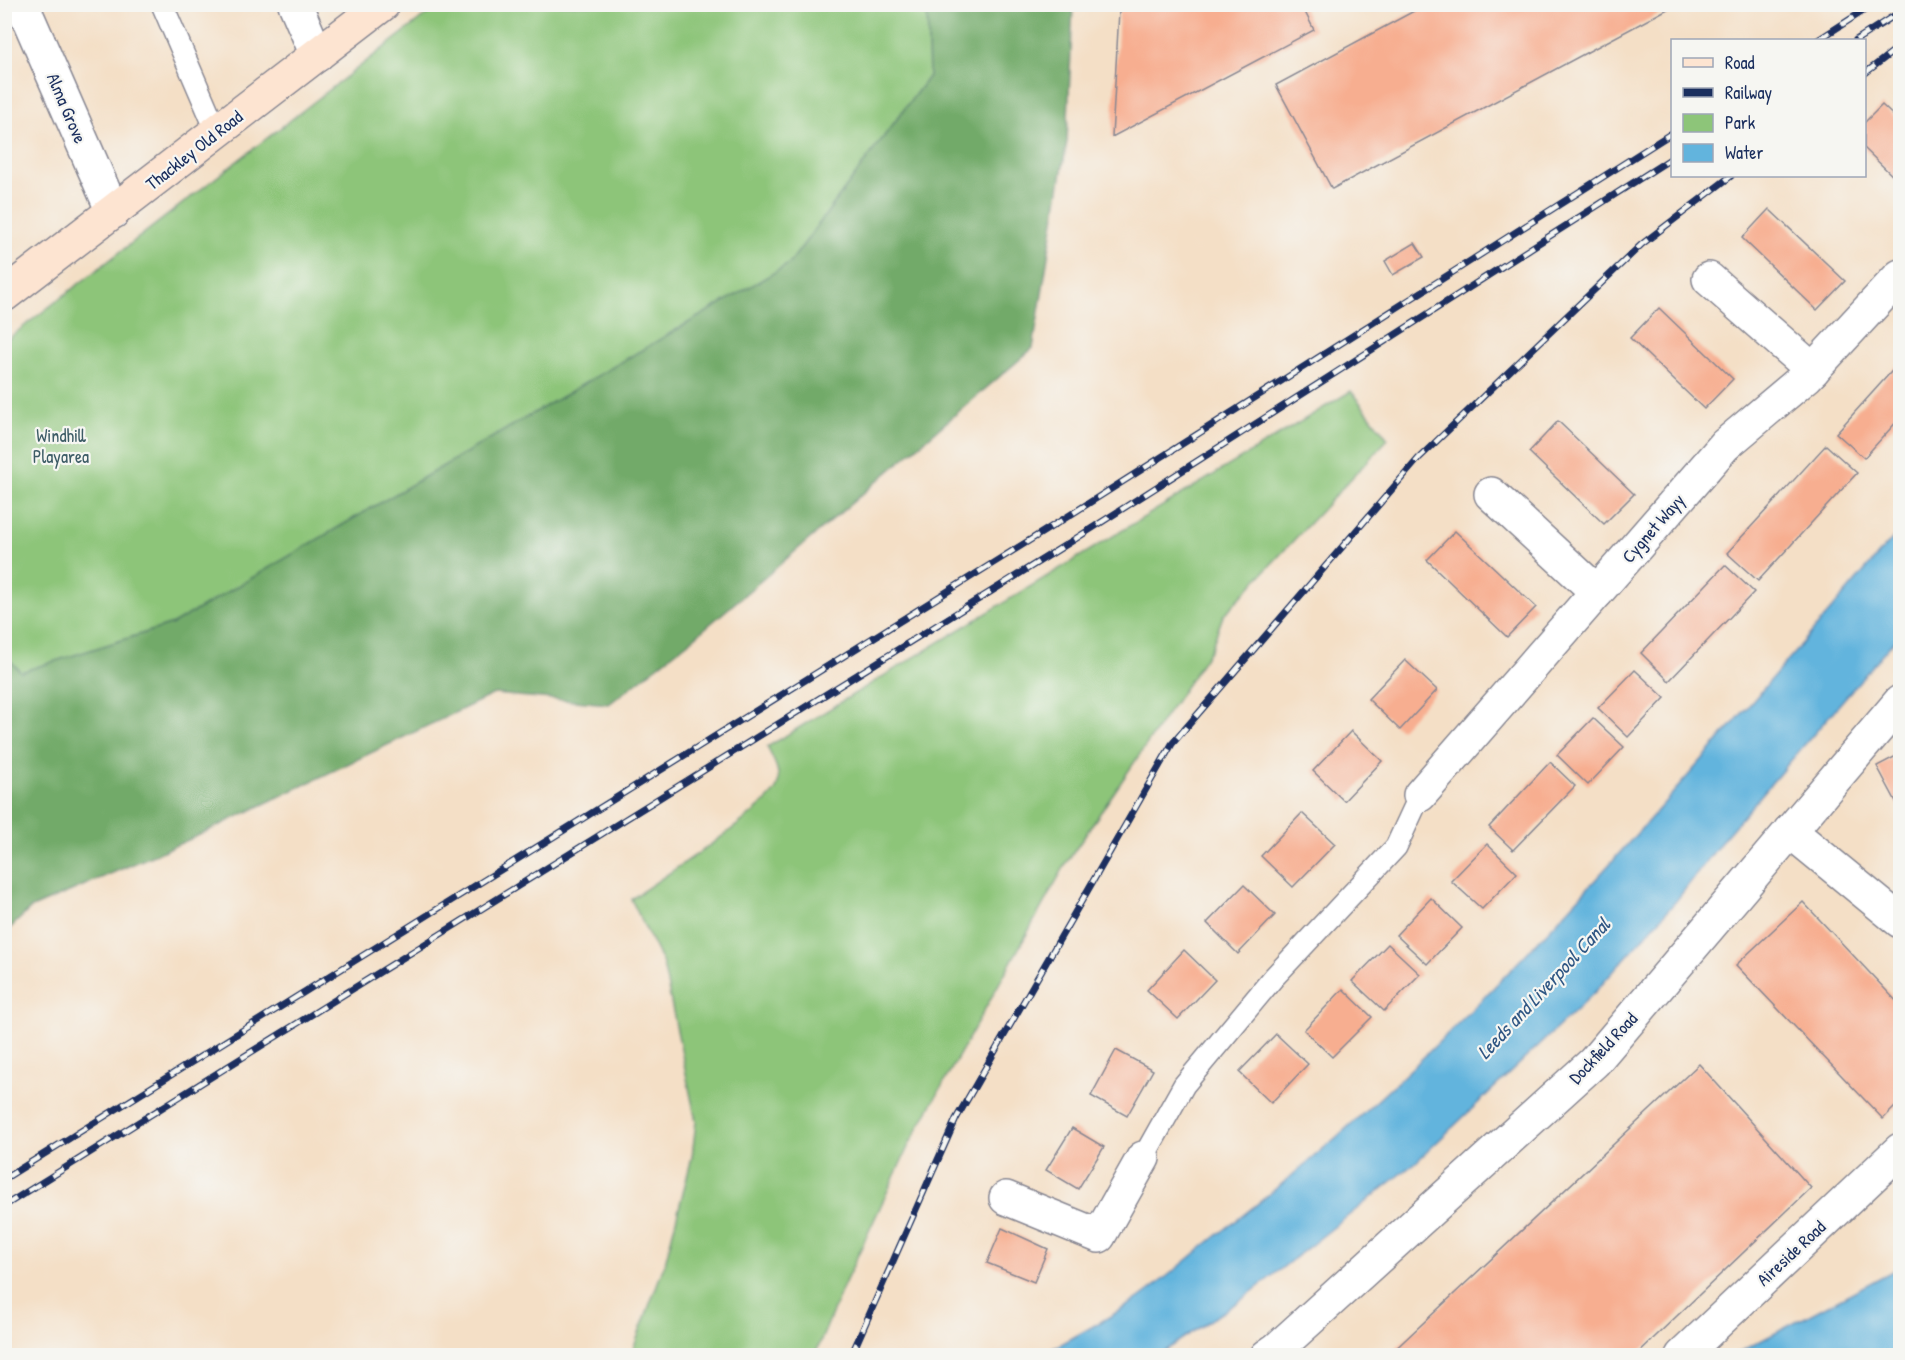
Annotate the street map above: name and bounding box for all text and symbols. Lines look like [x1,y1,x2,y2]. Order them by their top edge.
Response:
legend [1671,39,1866,177]
text: Road [1725,50,1755,75]
street label: Alma Grove [41,69,93,147]
text: Railway [1725,80,1772,105]
street label: Thackley Old Road [140,104,248,196]
text: Park [1725,110,1756,135]
text: Water [1725,140,1763,165]
park label: Windhill Playarea [33,423,89,469]
street label: Cygnet Wayy [1616,488,1690,568]
water label: Leeds and Liverpool Canal [1470,910,1617,1065]
street label: Dockfield Road [1563,1007,1643,1089]
street label: Aireside Road [1751,1215,1831,1291]

